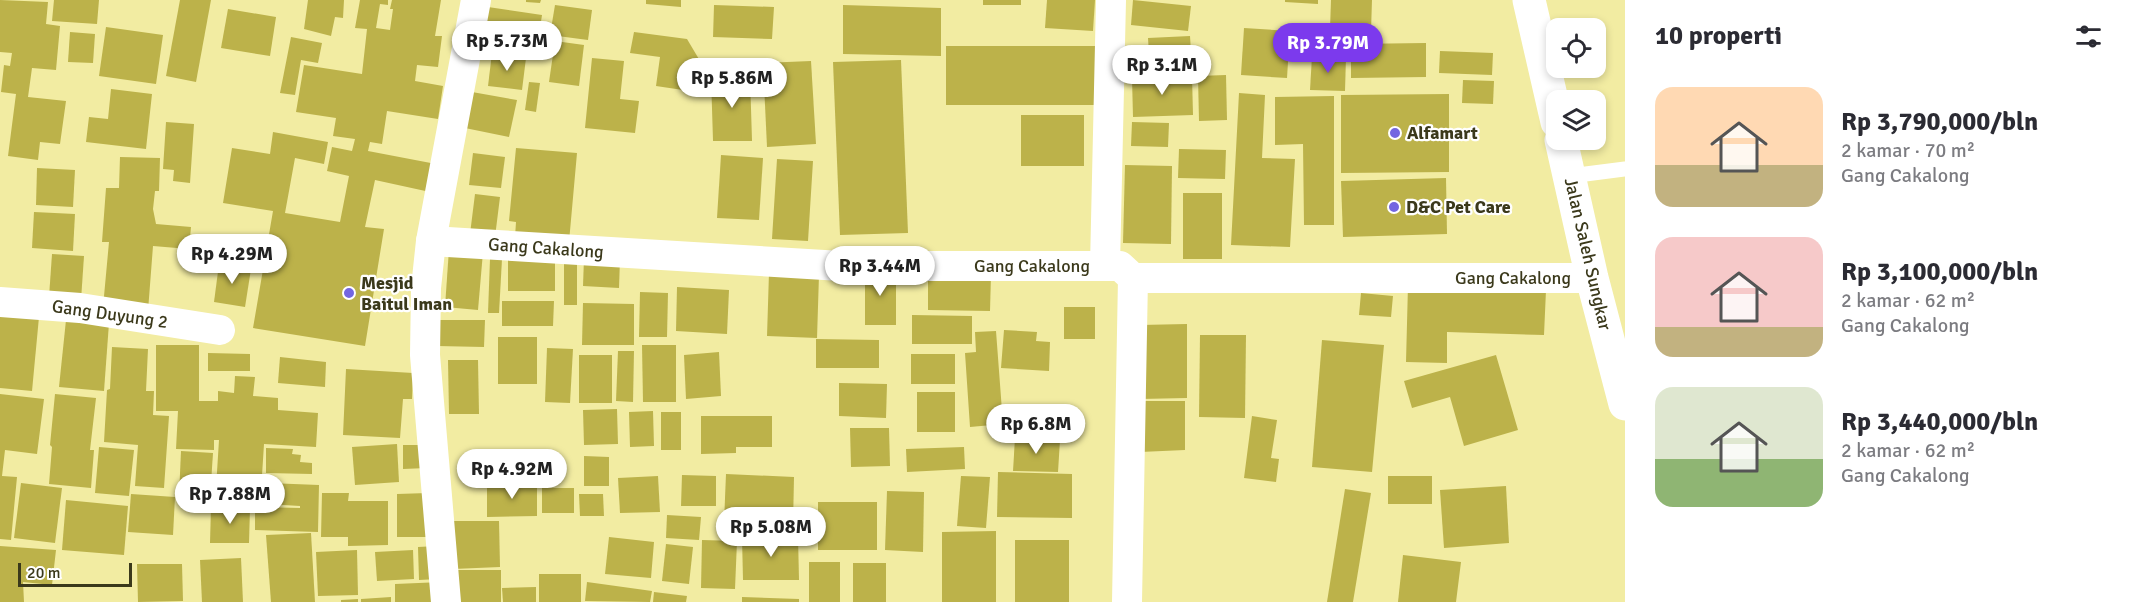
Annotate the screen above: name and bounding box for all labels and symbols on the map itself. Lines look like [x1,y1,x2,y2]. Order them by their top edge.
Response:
pin: Rp 5.73M [445,21,569,72]
pin: Rp 3.79M [1266,23,1390,74]
pin: Rp 3.1M [1107,45,1217,96]
pin: Rp 5.86M [670,58,794,109]
place label: Alfamart [1407,122,1478,144]
marker: Alfamart [1388,126,1402,140]
street label: Jalan Saleh Sungkar [1560,176,1616,333]
place label: D&C Pet Care [1406,196,1511,218]
marker: D&C Pet Care [1387,200,1401,214]
street label: Gang Cakalong [487,233,605,263]
pin: Rp 4.29M [170,234,294,285]
pin: Rp 3.44M [818,246,942,297]
street label: Gang Cakalong [974,255,1090,277]
street label: Gang Cakalong [1455,267,1571,289]
place label: Mesjid Baitul Iman [361,272,452,315]
marker: Mesjid Baitul Iman [342,286,356,300]
street label: Gang Duyung 2 [51,295,169,333]
pin: Rp 6.8M [981,404,1091,455]
pin: Rp 4.92M [450,449,574,500]
pin: Rp 7.88M [168,474,292,525]
pin: Rp 5.08M [709,507,833,558]
scale bar [18,560,132,588]

